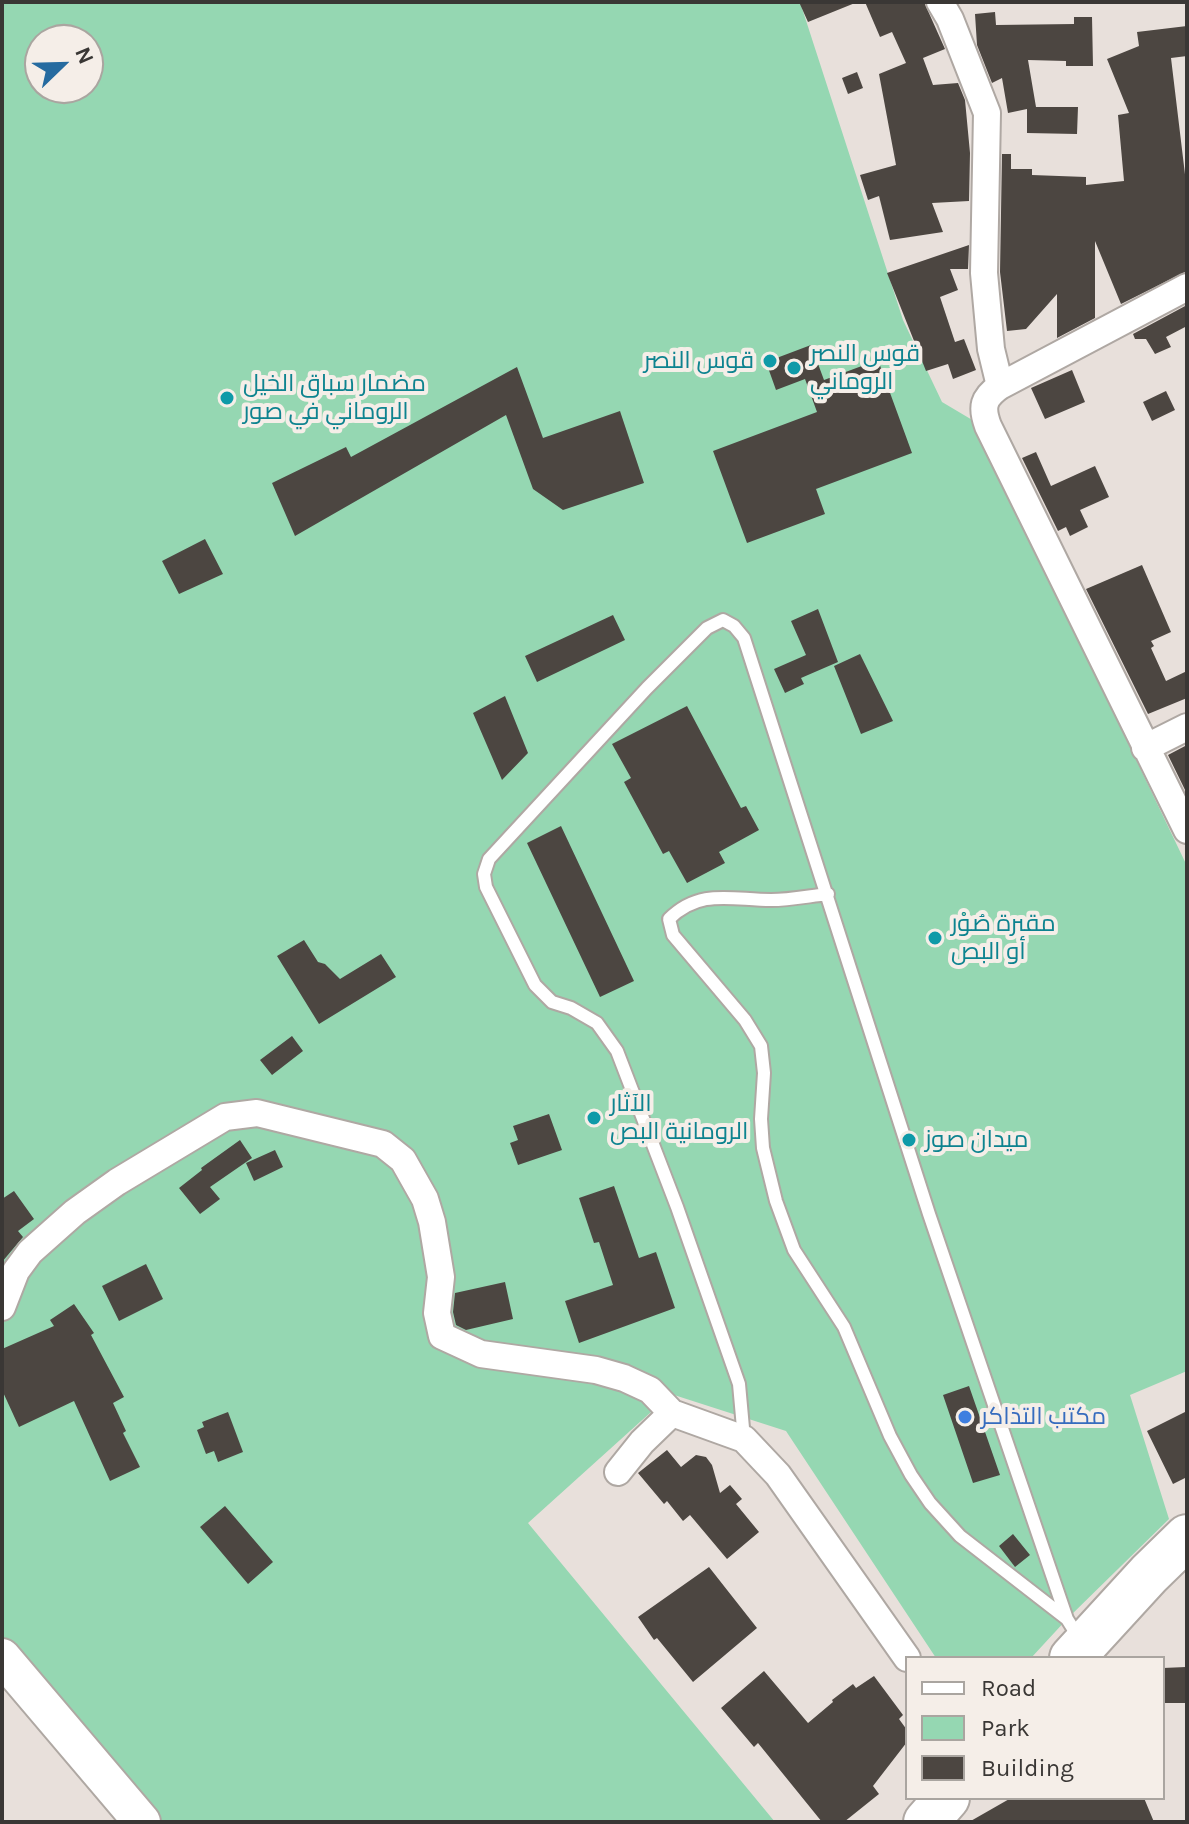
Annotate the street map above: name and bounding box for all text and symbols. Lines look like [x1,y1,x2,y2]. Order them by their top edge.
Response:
north arrow [24,24,104,104]
text: N [69,43,99,68]
place label: قوس النصر الروماني [810,340,920,396]
place label: قوس النصر [644,347,754,375]
marker: قوس النصر [761,352,779,370]
marker: قوس النصر الروماني [785,359,803,377]
place label: مضمار سباق الخيل الروماني في صور [243,370,426,426]
marker: مضمار سباق الخيل الروماني في صور [218,389,236,407]
place label: مقبرة صُوْر أو البص [951,910,1056,966]
marker: مقبرة صُوْر أو البص [926,929,944,947]
place label: الآثار الرومانية البص [610,1090,748,1146]
marker: الآثار الرومانية البص [585,1109,603,1127]
place label: ميدان صوز [925,1126,1028,1154]
marker: ميدان صوز [900,1131,918,1149]
place label: مكتب التذاكر [981,1403,1106,1431]
marker: مكتب التذاكر [956,1408,974,1426]
legend [905,1656,1165,1800]
text: Road [981,1674,1036,1702]
text: Park [981,1714,1030,1742]
text: Building [981,1754,1074,1782]

